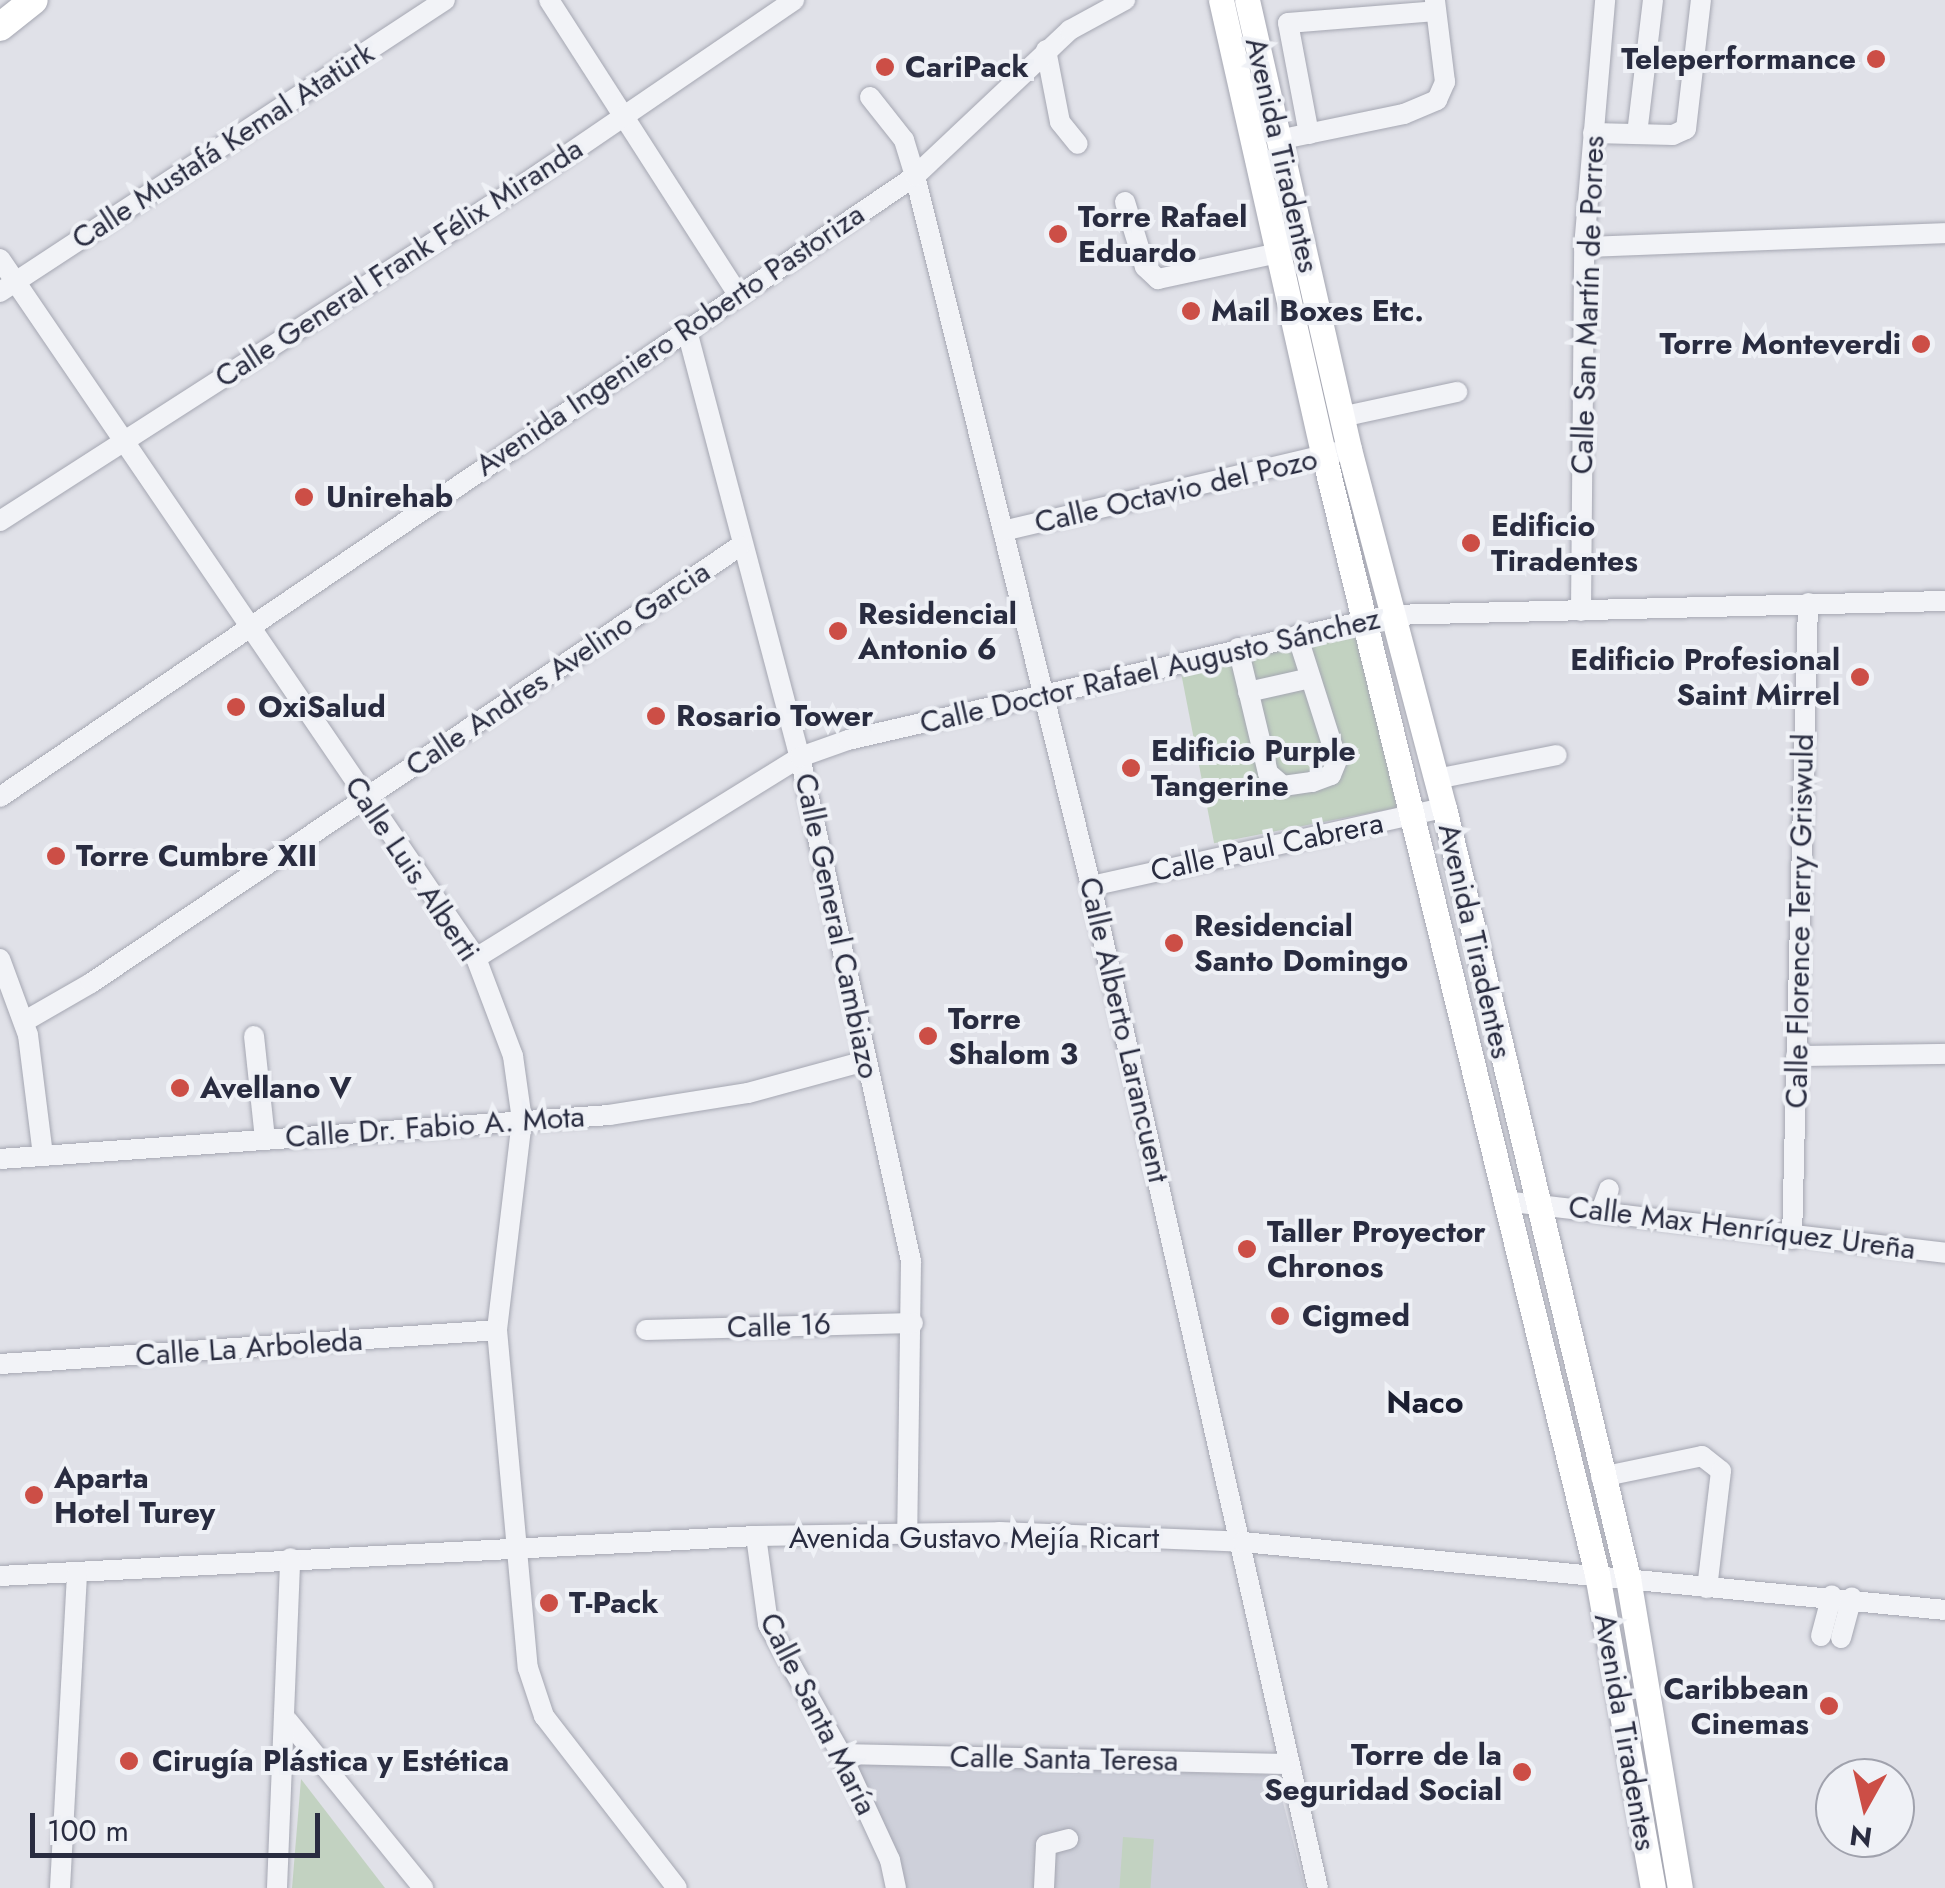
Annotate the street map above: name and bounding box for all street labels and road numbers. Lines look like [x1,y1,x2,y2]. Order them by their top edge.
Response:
street label: Avenida Tiradentes [1237,34,1327,276]
street label: Calle Mustafá Kemal Atatürk [65,35,381,257]
street label: Calle General Frank Félix Miranda [209,131,589,395]
street label: Calle San Martín de Porres [1564,135,1612,475]
street label: Avenida Ingeniero Roberto Pastoriza [469,196,871,484]
street label: Calle Octavio del Pozo [1031,441,1321,541]
street label: Calle Andres Avelino Garcia [399,554,717,784]
street label: Calle Doctor Rafael Augusto Sánchez [917,600,1383,742]
street label: Calle Florence Terry Griswuld [1779,733,1821,1109]
street label: Calle Luis Alberti [337,770,487,968]
street label: Calle General Cambiazo [787,770,887,1082]
street label: Calle Paul Cabrera [1147,805,1387,889]
street label: Avenida Tiradentes [1430,820,1520,1062]
street label: Calle Alberto Larancuent [1071,874,1177,1186]
street label: Calle Dr. Fabio A. Mota [284,1099,586,1155]
street label: Calle Max Henríquez Ureña [1567,1189,1917,1267]
street label: Calle 16 [726,1306,832,1346]
street label: Calle La Arboleda [134,1322,364,1374]
street label: Avenida Gustavo Mejía Ricart [789,1520,1159,1556]
street label: Calle Santa María [752,1607,884,1821]
street label: Avenida Tiradentes [1586,1611,1664,1853]
street label: Calle Santa Teresa [949,1739,1179,1779]

